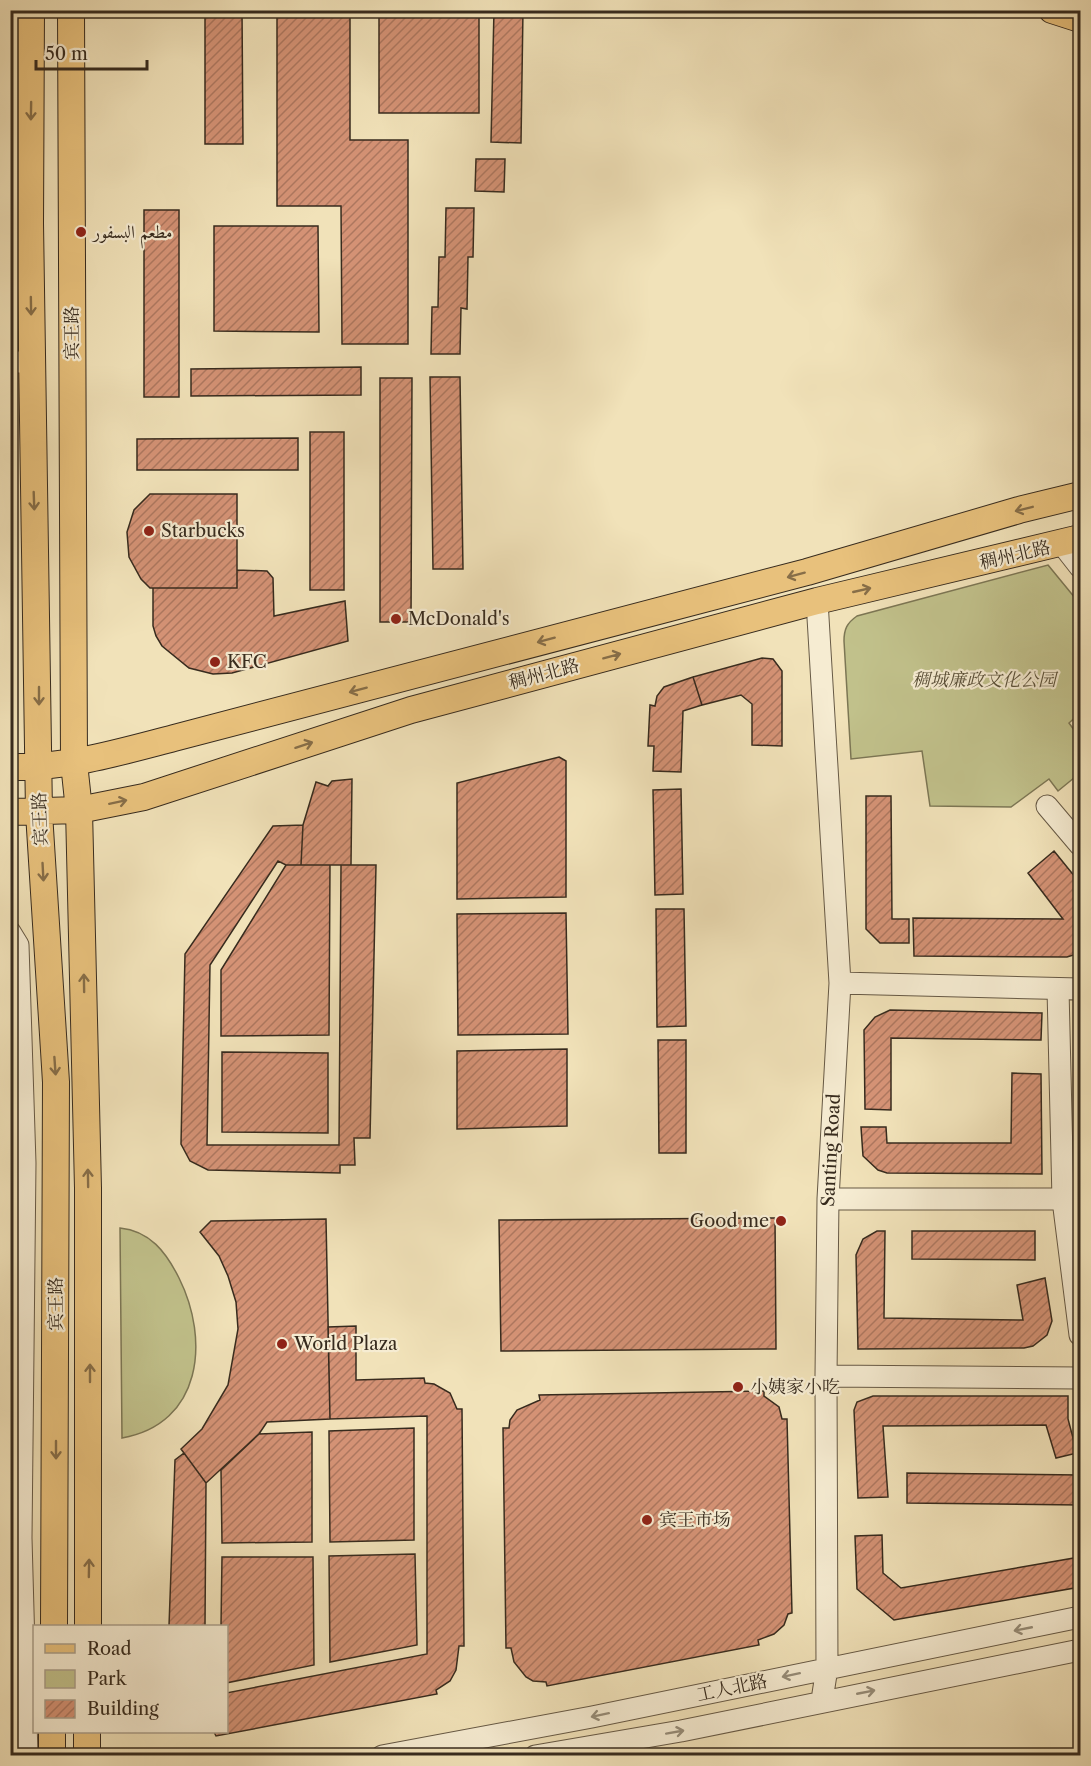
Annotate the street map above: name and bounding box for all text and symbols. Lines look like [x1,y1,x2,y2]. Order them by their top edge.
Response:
scale bar [36,33,147,71]
text: 50 m [45,43,88,65]
one-way arrow [25,100,37,120]
place label: مطعم البسفور [91,221,173,249]
marker: مطعم البسفور [74,225,88,239]
one-way arrow [25,295,37,315]
street label: 宾王路 [61,306,83,360]
one-way arrow [28,490,40,510]
one-way arrow [1014,503,1033,515]
place label: Starbucks [161,520,245,542]
marker: Starbucks [142,524,156,538]
street label: 稠州北路 [977,536,1053,574]
one-way arrow [787,569,806,581]
one-way arrow [852,584,871,596]
place label: McDonald's [408,608,510,630]
marker: McDonald's [389,612,403,626]
one-way arrow [537,635,556,646]
one-way arrow [602,650,621,661]
place label: KFC [227,651,267,673]
street label: 稠州北路 [506,654,582,694]
marker: KFC [208,655,222,669]
park label: 稠城廉政文化公园 [912,669,1059,691]
one-way arrow [349,684,368,696]
one-way arrow [33,685,45,705]
one-way arrow [294,738,313,749]
street label: 宾王路 [28,792,52,846]
one-way arrow [108,796,127,807]
one-way arrow [37,861,48,881]
one-way arrow [78,974,90,994]
one-way arrow [50,1056,61,1076]
street label: Santing Road [817,1093,845,1207]
one-way arrow [82,1169,94,1189]
place label: Good me [690,1210,769,1232]
marker: Good me [774,1214,788,1228]
street label: 宾王路 [45,1277,67,1331]
place label: World Plaza [293,1333,398,1355]
marker: World Plaza [275,1337,289,1351]
one-way arrow [84,1364,96,1384]
place label: 小姨家小吃 [750,1376,840,1398]
marker: 小姨家小吃 [731,1380,745,1394]
one-way arrow [50,1440,62,1460]
place label: 宾王市场 [659,1509,731,1531]
marker: 宾王市场 [640,1513,654,1527]
one-way arrow [83,1559,95,1579]
one-way arrow [1014,1624,1033,1635]
legend [33,1625,228,1733]
text: Road [87,1638,132,1660]
text: Park [87,1668,128,1690]
street label: 工人北路 [694,1670,770,1706]
one-way arrow [782,1670,801,1682]
one-way arrow [856,1686,875,1697]
text: Building [87,1698,159,1720]
one-way arrow [591,1710,610,1721]
one-way arrow [665,1726,685,1737]

